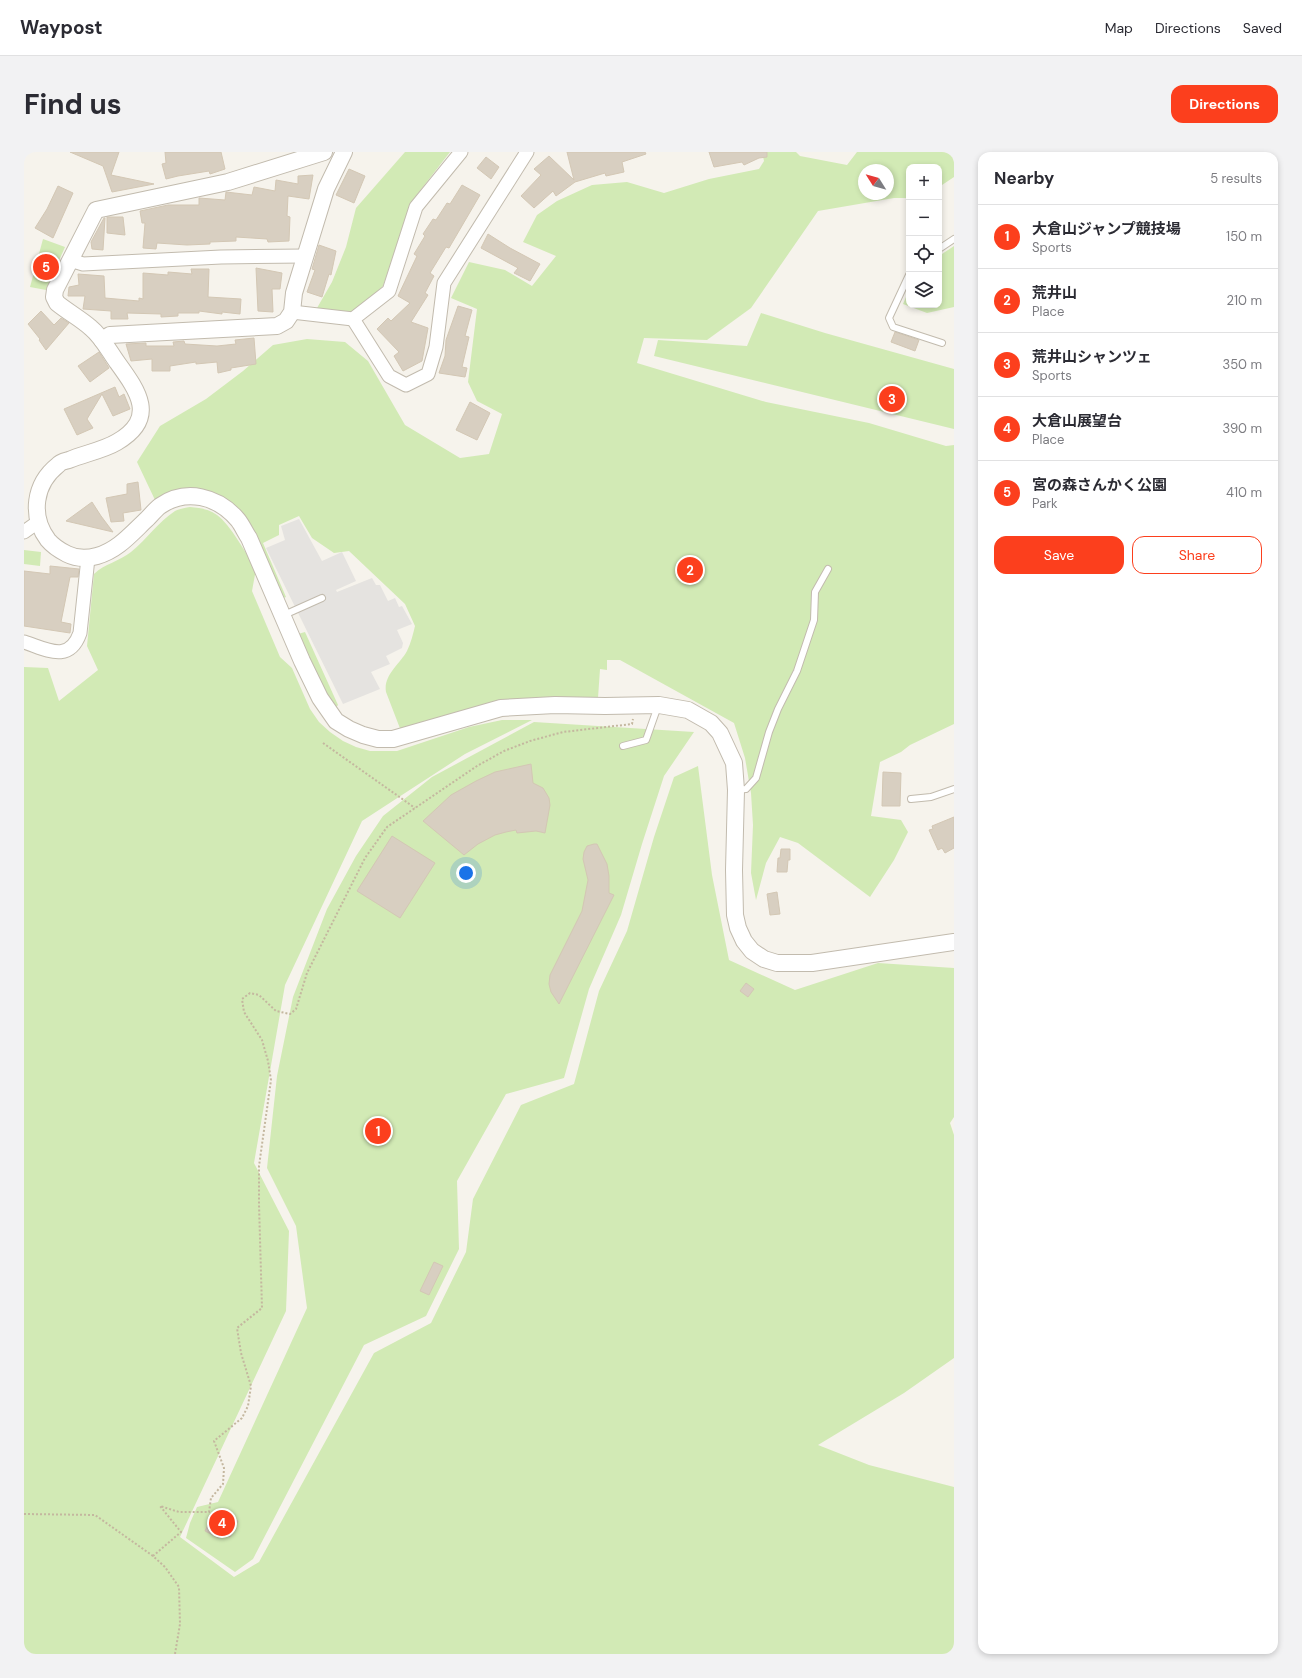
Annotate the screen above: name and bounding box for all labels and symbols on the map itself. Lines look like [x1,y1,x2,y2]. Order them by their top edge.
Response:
north arrow [858,164,894,200]
pin: 5 [33,252,59,282]
pin: 3 [879,384,905,414]
pin: 2 [677,555,703,585]
your location [456,863,476,883]
pin: 1 [365,1116,391,1146]
pin: 4 [209,1508,235,1538]

